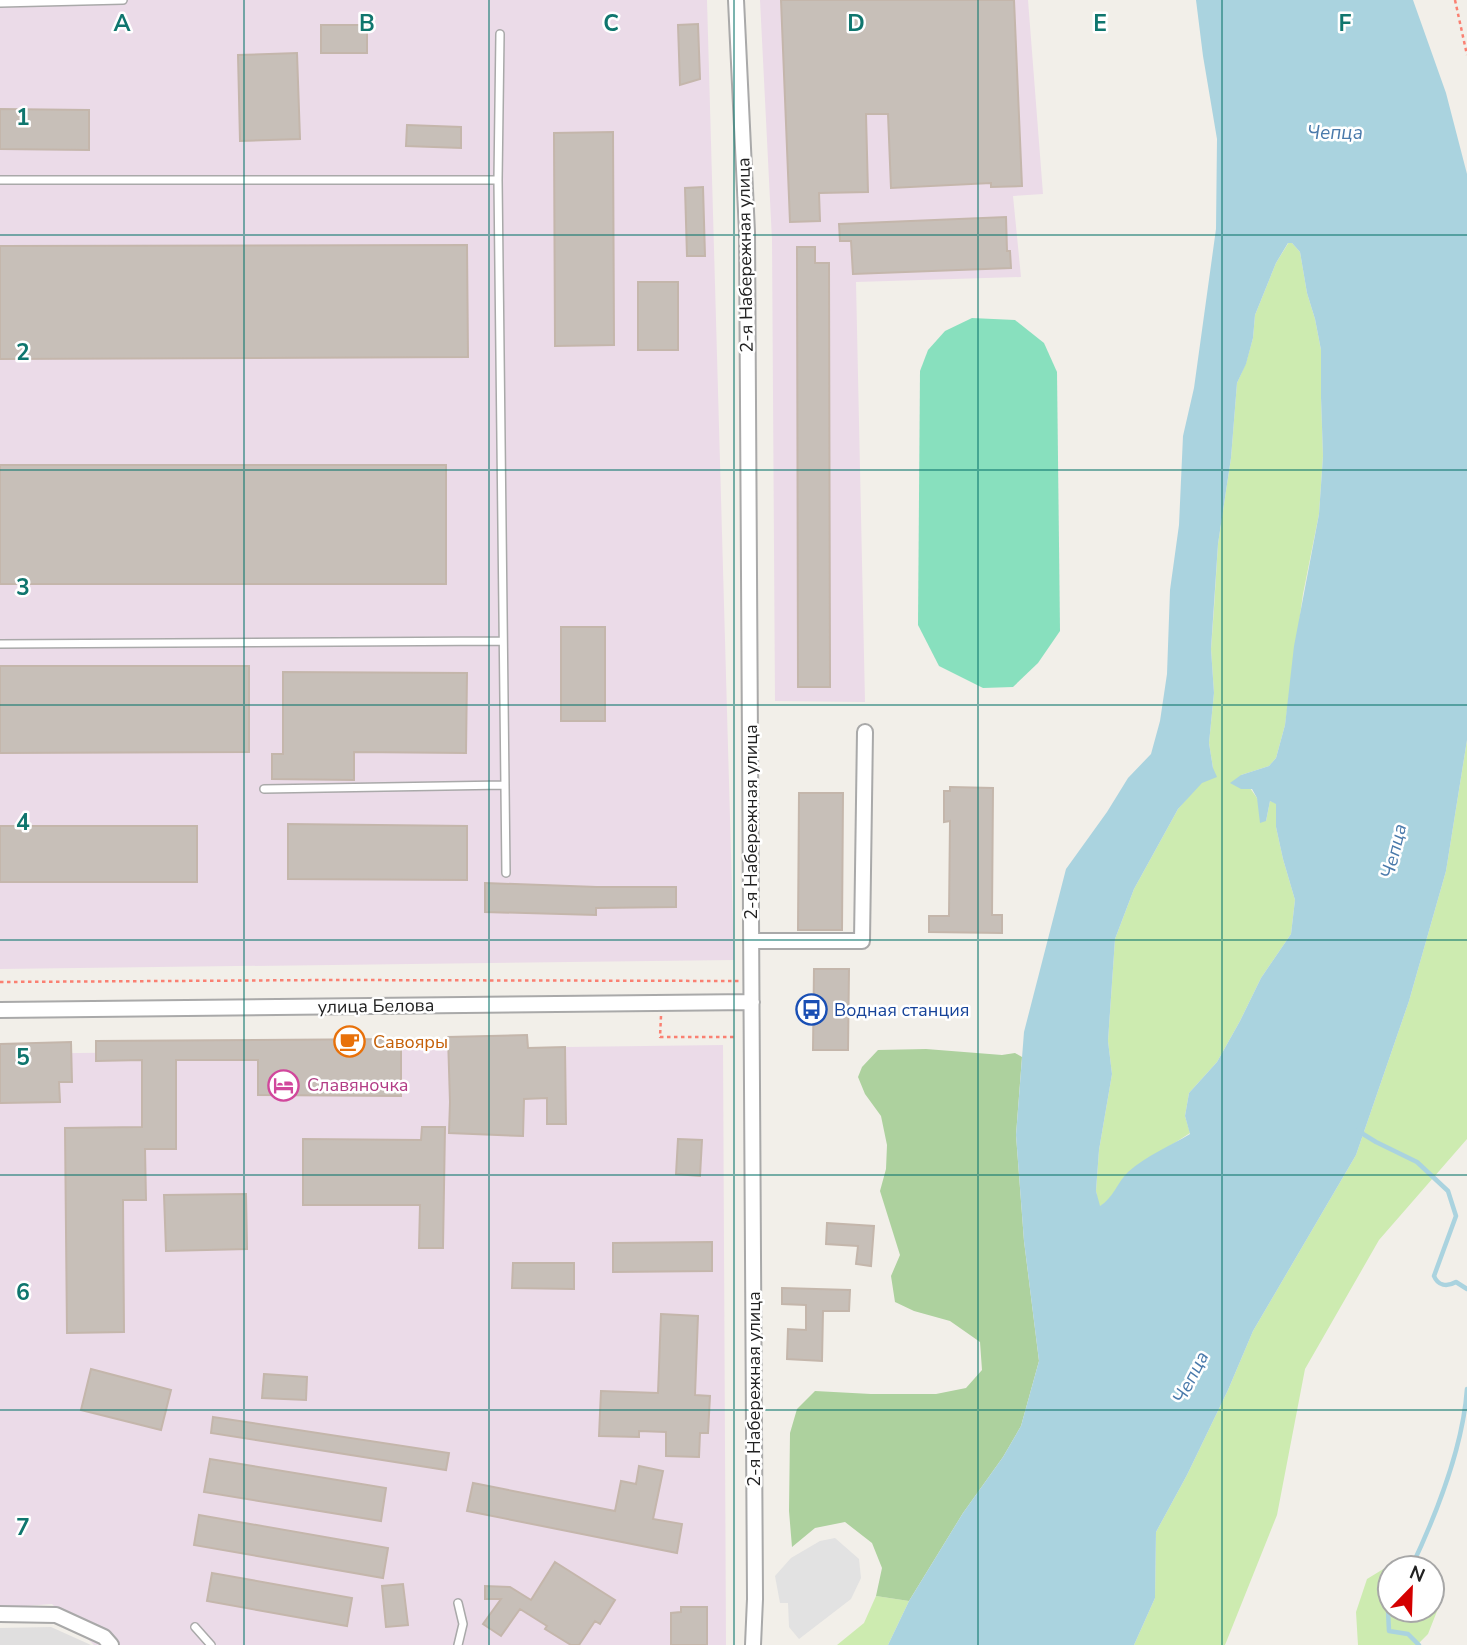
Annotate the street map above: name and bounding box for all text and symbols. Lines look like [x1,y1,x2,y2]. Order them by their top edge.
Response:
text: A [113,8,131,39]
text: B [359,8,375,39]
text: C [603,8,619,39]
text: D [847,8,865,39]
text: E [1093,8,1107,39]
text: F [1339,8,1352,39]
text: 1 [16,102,30,133]
water label: Чепца [1307,120,1363,146]
street label: 2-я Набережная улица [731,157,759,353]
text: 2 [16,337,30,368]
text: 3 [16,572,30,603]
street label: 2-я Набережная улица [739,724,763,920]
text: 4 [16,807,30,838]
water label: Чепца [1375,821,1413,881]
street label: улица Белова [318,993,434,1019]
bus stop icon: Водная станция [794,993,828,1027]
place label: Водная станция [834,998,969,1022]
cafe icon: Савояры [333,1025,367,1059]
place label: Савояры [373,1030,448,1054]
text: 5 [16,1042,30,1073]
hotel icon: Славяночка [267,1068,301,1102]
place label: Славяночка [307,1073,409,1097]
text: 6 [16,1277,30,1308]
street label: 2-я Набережная улица [742,1291,766,1487]
water label: Чепца [1167,1347,1215,1408]
text: 7 [16,1512,30,1543]
north arrow [1376,1554,1446,1624]
text: N [1406,1560,1429,1589]

